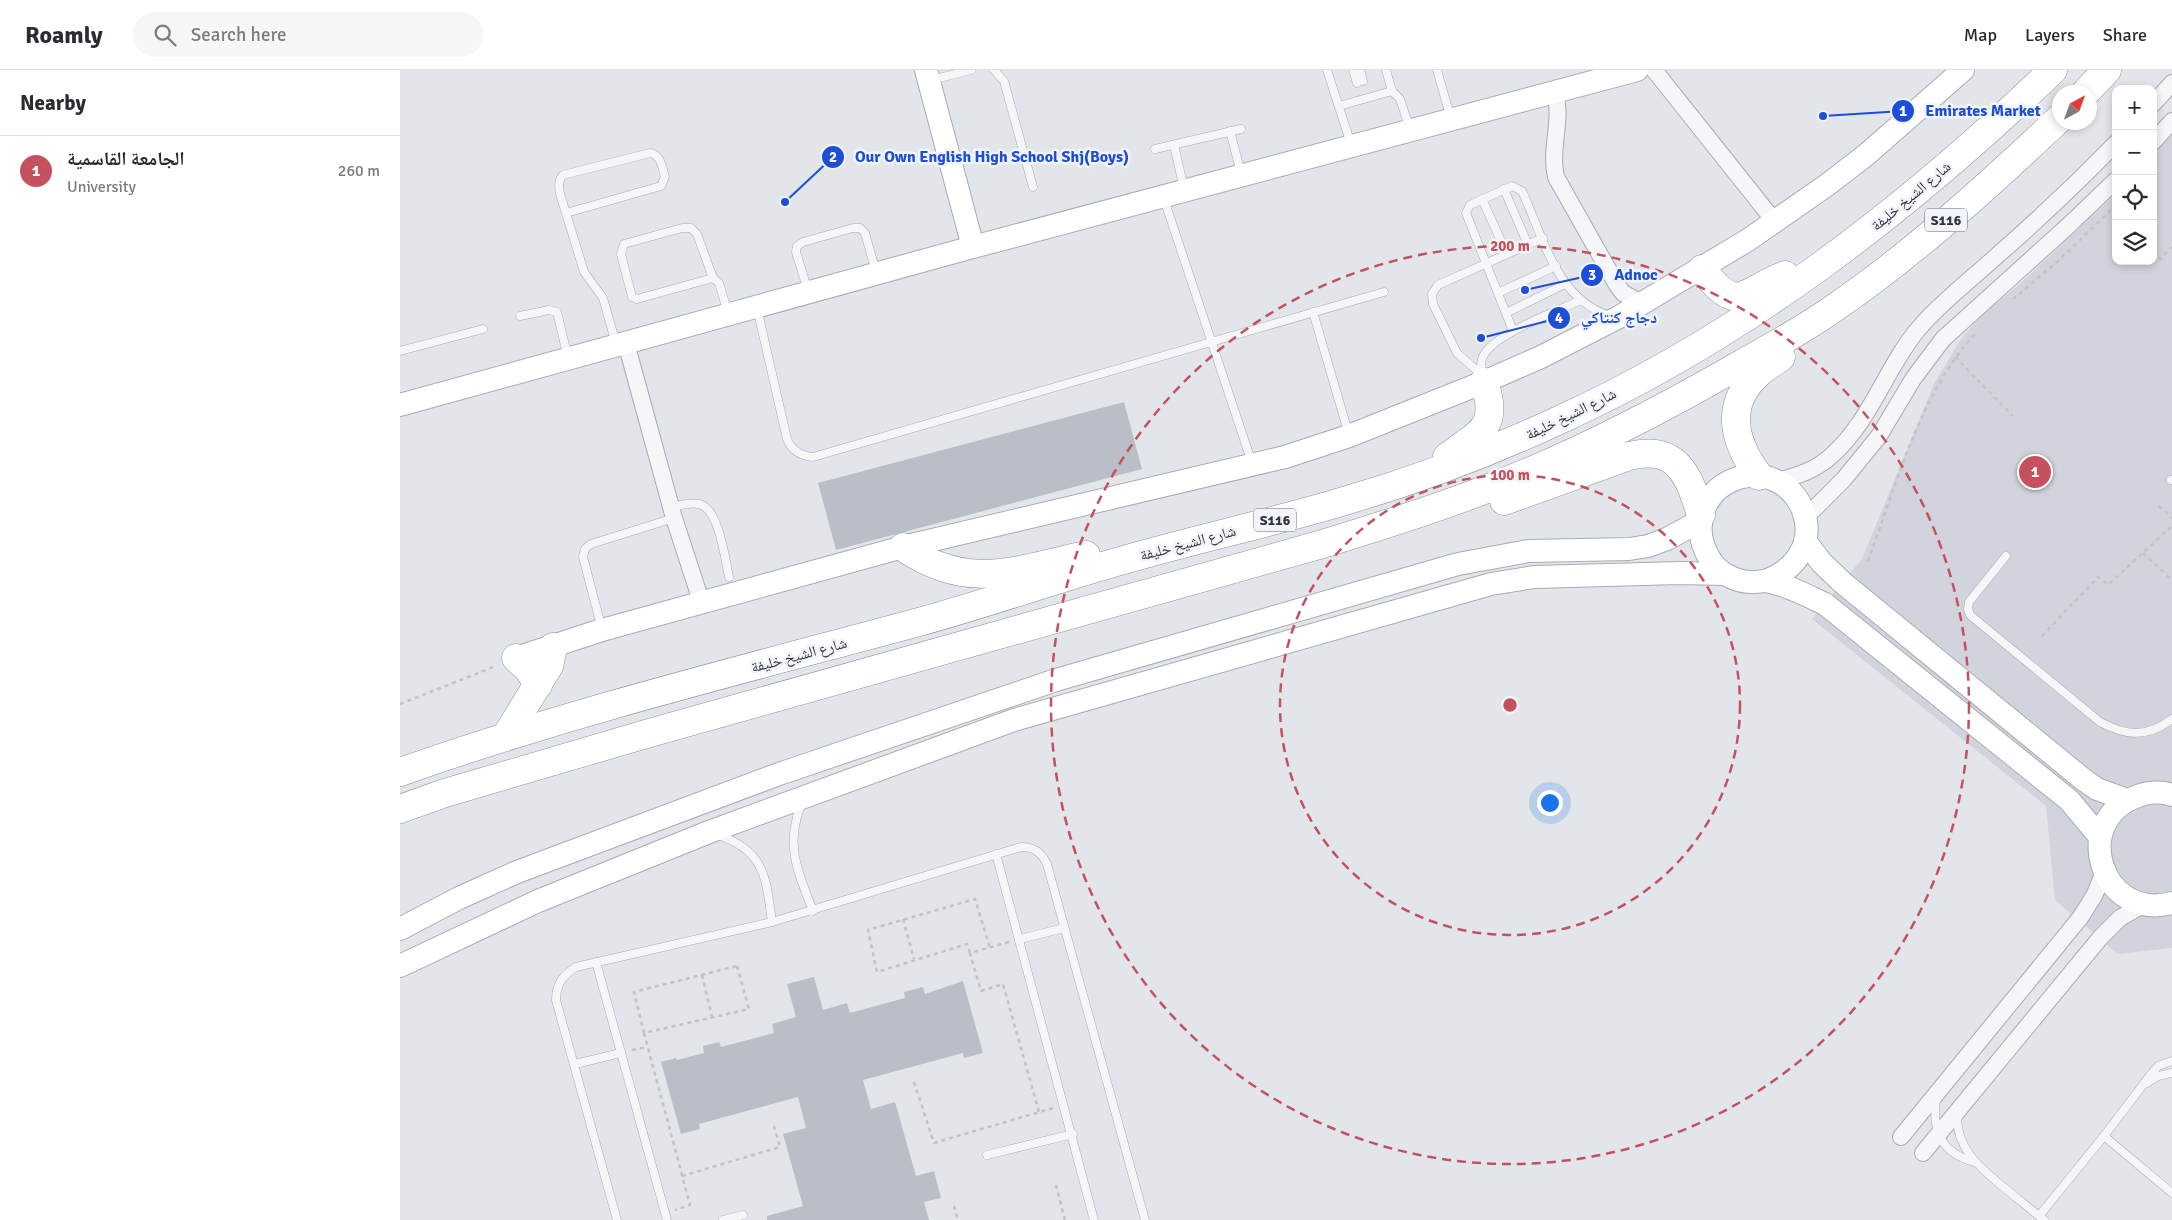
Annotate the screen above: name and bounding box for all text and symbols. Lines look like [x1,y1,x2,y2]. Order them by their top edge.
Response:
search box [133,12,483,57]
text: Roamly [25,20,103,50]
icon: search [151,21,179,49]
text: Search here [191,23,287,47]
text: Map [1964,24,1997,46]
text: Layers [2025,24,2075,46]
text: Share [2103,24,2147,46]
north arrow [2052,85,2097,130]
map controls [2112,85,2157,265]
button: + [2112,85,2157,130]
text: Nearby [20,90,86,116]
callout: Emirates Market [1890,95,2051,126]
text: Emirates Market [1925,101,2041,121]
text: 1 [1899,102,1907,120]
button: − [2112,130,2157,175]
callout: Our Own English High School Shj(Boys) [820,141,1139,172]
text: الجامعة القاسمية [67,147,185,171]
text: Our Own English High School Shj(Boys) [855,147,1129,167]
text: 2 [829,148,837,166]
street label: شارع الشيخ خليفة [1868,157,1955,235]
text: 1 [32,161,40,181]
text: 260 m [338,161,380,181]
button: locate [2112,175,2157,220]
text: University [67,177,136,197]
road number: S116 [1925,208,1967,232]
button: layers [2112,220,2157,265]
text: 200 m [1490,237,1530,255]
callout: Adnoc [1579,259,1668,290]
text: Adnoc [1614,265,1658,285]
text: 3 [1588,266,1596,284]
callout: دجاج كنتاكي [1546,302,1668,333]
text: دجاج كنتاكي [1581,308,1657,330]
text: 4 [1555,309,1563,327]
street label: شارع الشيخ خليفة [1523,384,1620,445]
pin: 1 [2019,453,2051,491]
text: 100 m [1490,466,1530,484]
road number: S116 [1254,508,1296,532]
street label: شارع الشيخ خليفة [1138,522,1238,565]
street label: شارع الشيخ خليفة [749,634,849,677]
centre of rings [1501,696,1519,714]
your location [1537,790,1563,816]

